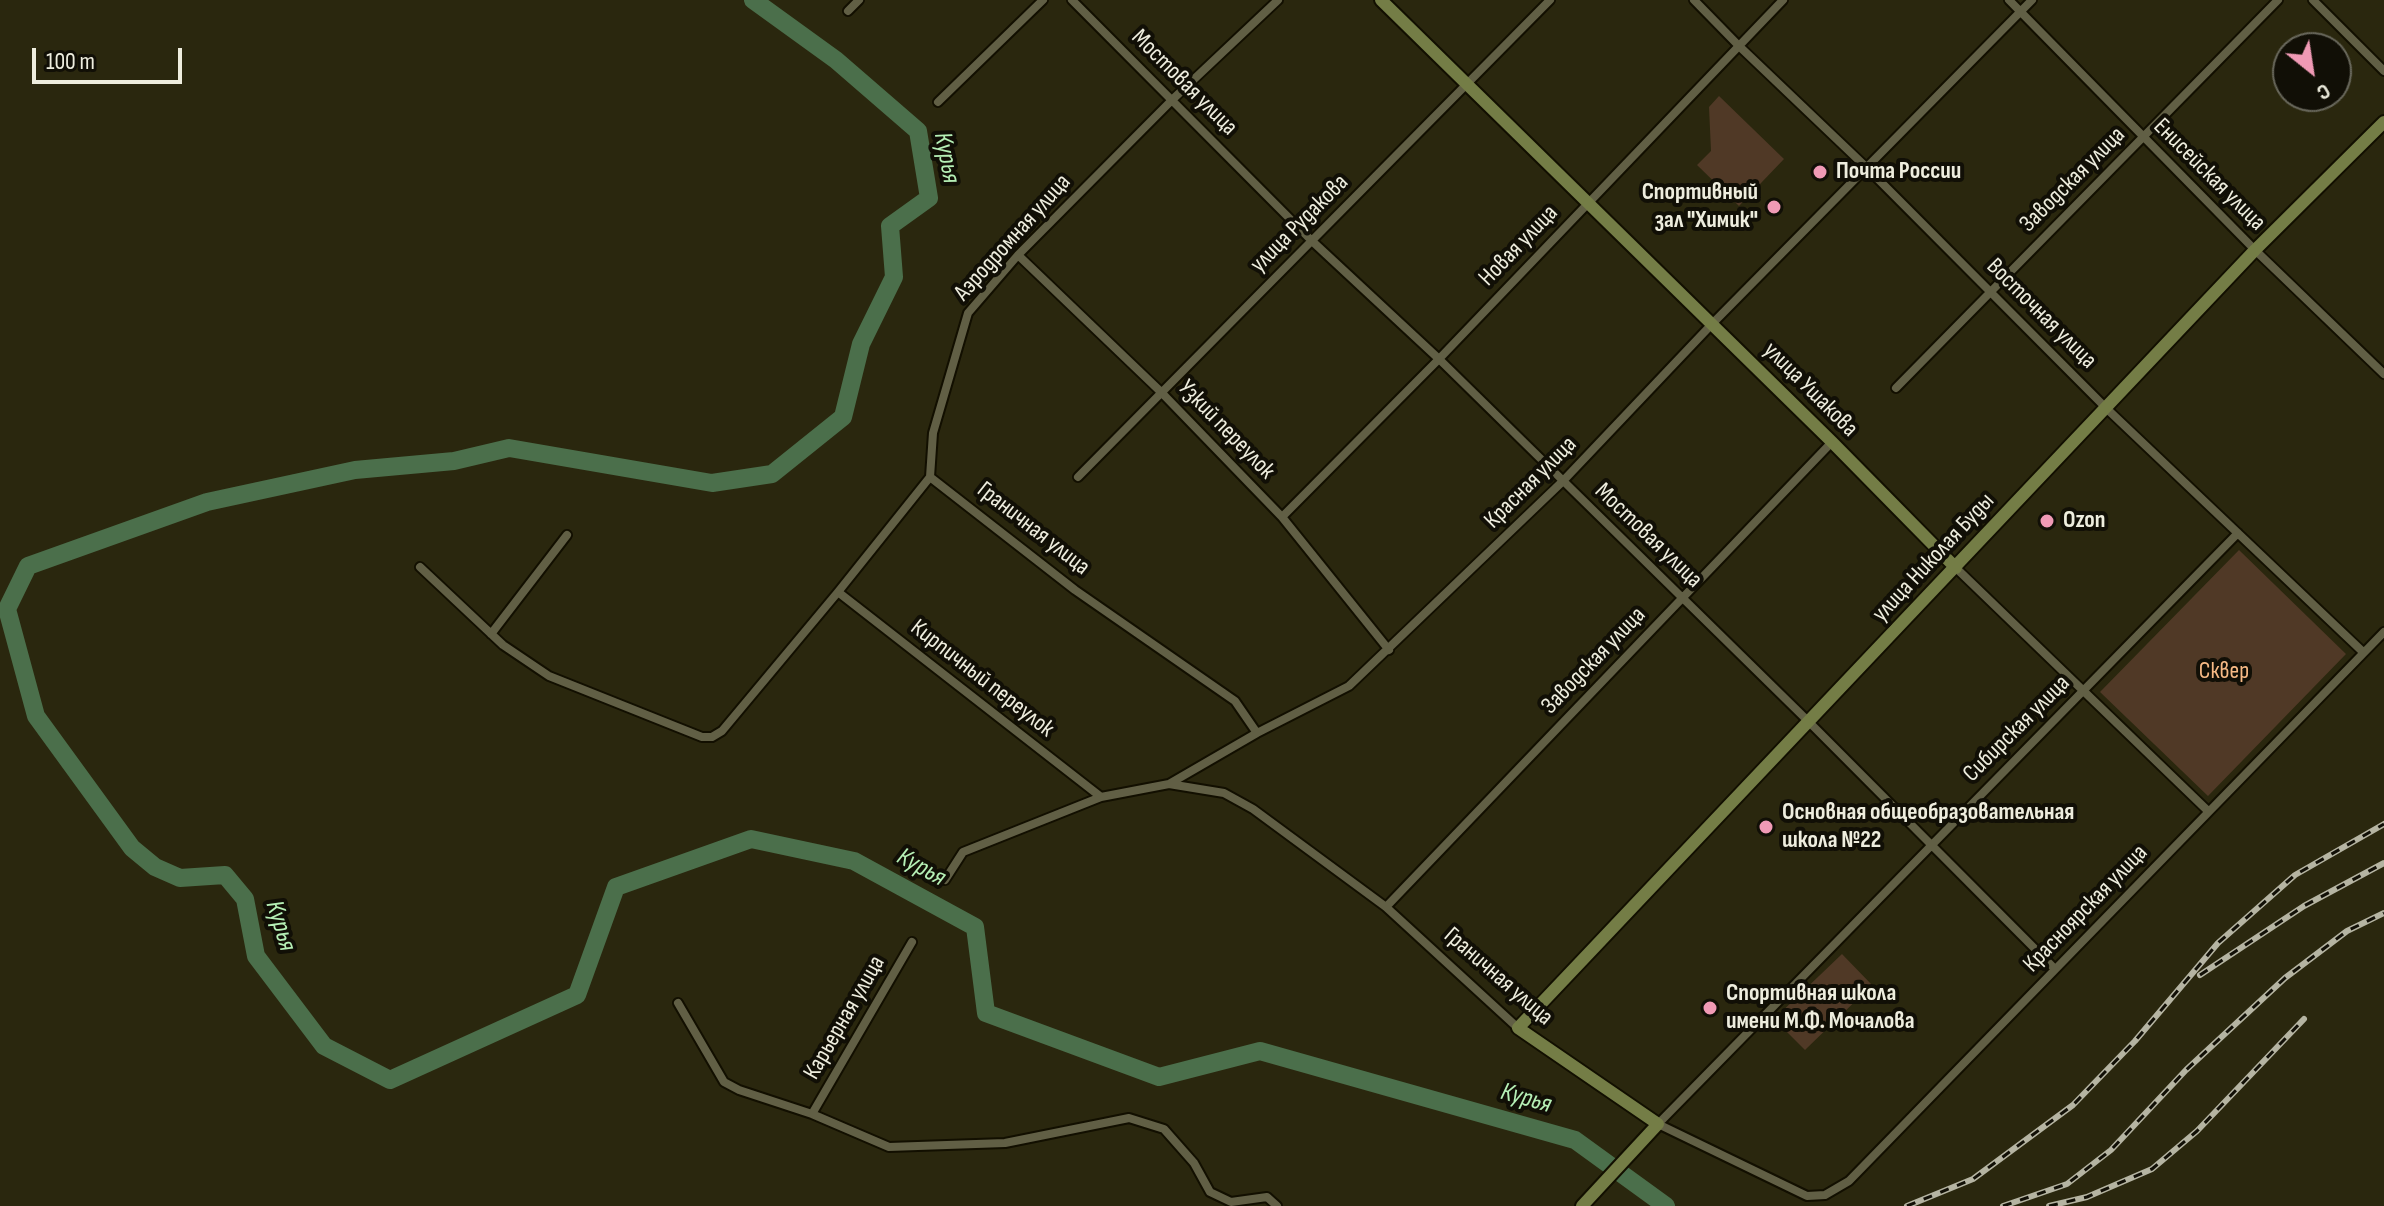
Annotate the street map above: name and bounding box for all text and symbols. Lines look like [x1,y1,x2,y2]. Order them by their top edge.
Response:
street label: Мостовая улица [1125,24,1243,142]
scale bar [36,32,186,82]
north arrow [2272,32,2352,112]
text: 100 m [46,47,95,76]
text: С [2312,77,2335,106]
street label: Енисейская улица [2147,113,2271,237]
street label: Заводская улица [2014,121,2132,239]
water label: Курья [926,130,966,186]
place label: Почта России [1836,158,1961,186]
marker: Почта России [1811,163,1829,181]
street label: Аэродромная улица [949,169,1077,307]
street label: улица Рудакова [1245,169,1355,279]
place label: Спортивный зал "Химик" [1642,179,1758,235]
marker: Спортивный зал "Химик" [1765,198,1783,216]
street label: Новая улица [1473,200,1565,292]
street label: Восточная улица [1980,253,2102,375]
street label: улица Ушакова [1757,337,1863,443]
street label: Узкий переулок [1171,374,1281,486]
street label: Красная улица [1479,431,1583,535]
street label: Граничная улица [971,476,1095,582]
street label: Мостовая улица [1588,478,1708,594]
street label: улица Николая Буды [1867,488,2001,628]
place label: Ozon [2063,507,2105,535]
marker: Ozon [2038,512,2056,530]
street label: Заводская улица [1536,602,1652,720]
street label: Кирпичный переулок [904,614,1060,744]
park label: Сквер [2199,658,2249,686]
street label: Сибирская улица [1958,670,2076,788]
place label: Основная общеобразовательная школа №22 [1782,799,2074,855]
marker: Основная общеобразовательная школа №22 [1757,818,1775,836]
street label: Красноярская улица [2018,839,2154,979]
water label: Курья [891,842,951,894]
water label: Курья [258,897,302,955]
street label: Граничная улица [1438,922,1558,1032]
street label: Карьерная улица [798,951,892,1085]
place label: Спортивная школа имени М.Ф. Мочалова [1726,980,1915,1036]
marker: Спортивная школа имени М.Ф. Мочалова [1701,999,1719,1017]
water label: Курья [1497,1077,1555,1121]

